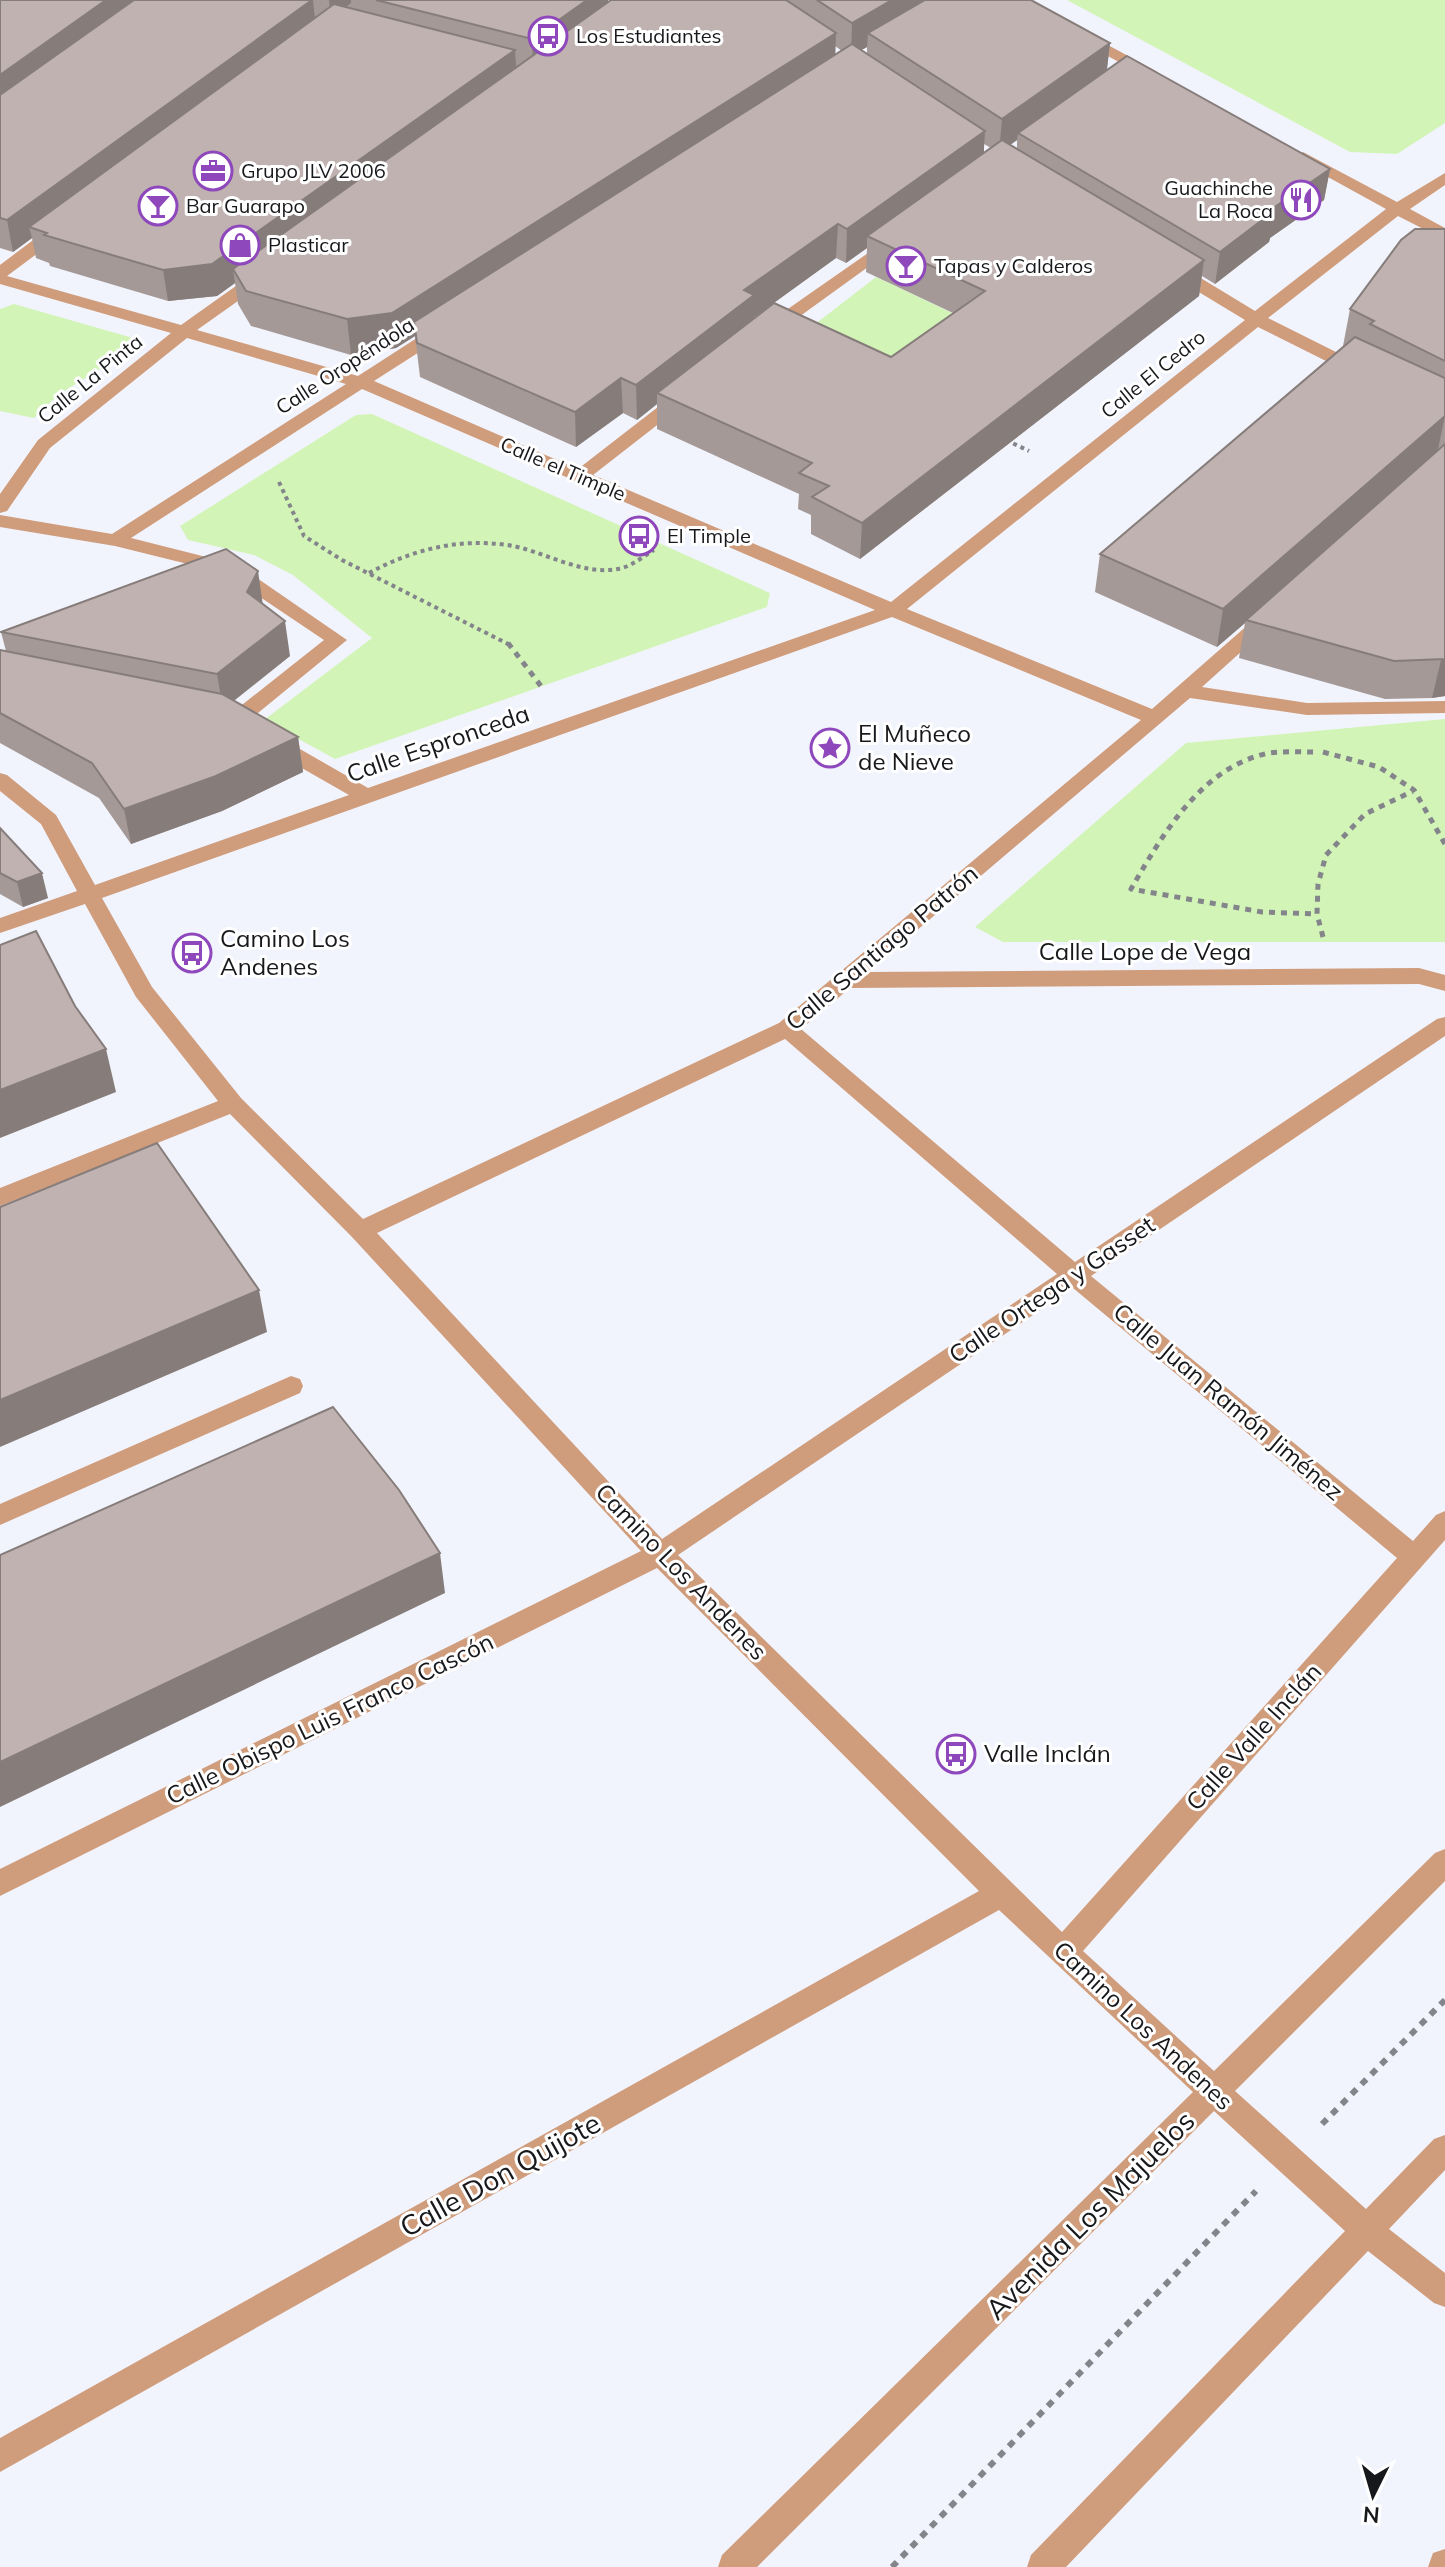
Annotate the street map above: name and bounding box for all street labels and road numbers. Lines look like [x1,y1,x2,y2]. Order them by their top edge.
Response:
street label: Calle Oropéndola [271,312,419,420]
street label: Calle El Cedro [1095,324,1210,423]
street label: Calle La Pinta [32,329,147,428]
street label: Calle el Timple [497,431,630,506]
street label: Calle Espronceda [342,698,533,788]
street label: Calle Santiago Patrón [779,858,984,1036]
street label: Calle Lope de Vega [1039,936,1251,966]
street label: Calle Ortega y Gasset [943,1209,1160,1369]
street label: Calle Juan Ramón Jiménez [1108,1296,1350,1506]
street label: Camino Los Andenes [590,1477,774,1666]
street label: Calle Obispo Luis Franco Cascón [161,1626,498,1811]
street label: Calle Valle Inclán [1179,1656,1327,1816]
street label: Camino Los Andenes [1048,1934,1240,2116]
street label: Avenida Los Majuelos [978,2103,1202,2327]
street label: Calle Don Quijote [393,2105,606,2244]

